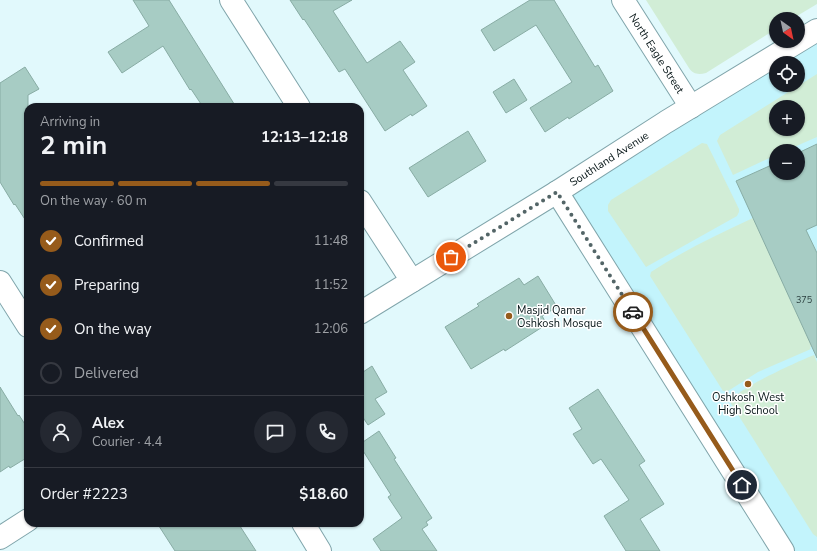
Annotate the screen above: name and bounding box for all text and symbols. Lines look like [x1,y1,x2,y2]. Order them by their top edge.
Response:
street label: North Eagle Street [626,10,688,96]
north arrow [769,12,805,48]
map controls [769,12,805,180]
button: locate [769,56,805,92]
button: + [769,100,805,136]
text: Arriving in [40,113,100,131]
text: 12:13–12:18 [261,127,348,147]
text: 2 min [40,128,107,163]
street label: Southland Avenue [567,128,652,190]
button: − [769,144,805,180]
text: On the way · 60 m [40,192,147,210]
icon: check [40,230,62,252]
text: Confirmed [74,231,144,251]
text: 11:48 [314,232,348,250]
pin [434,240,468,274]
icon: bag [440,246,462,268]
icon: check [40,274,62,296]
text: Preparing [74,275,139,295]
text: 11:52 [314,276,348,294]
courier [613,292,653,332]
house number: 375 [796,294,812,306]
icon: car [622,301,644,323]
place label: Masjid Qamar Oshkosh Mosque [517,303,602,331]
marker: Masjid Qamar Oshkosh Mosque [504,311,514,321]
icon: check [40,318,62,340]
text: On the way [74,319,152,339]
text: 12:06 [314,320,348,338]
text: Delivered [74,363,139,383]
marker: Oshkosh West High School [743,379,753,389]
place label: Oshkosh West High School [712,390,784,418]
button: person [40,411,82,453]
button: chat [254,411,296,453]
button: phone [306,411,348,453]
text: Alex [92,413,124,433]
text: Courier · 4.4 [92,433,162,451]
pin [725,468,759,502]
icon: home [731,474,753,496]
text: Order #2223 [40,484,128,504]
text: $18.60 [299,484,348,504]

